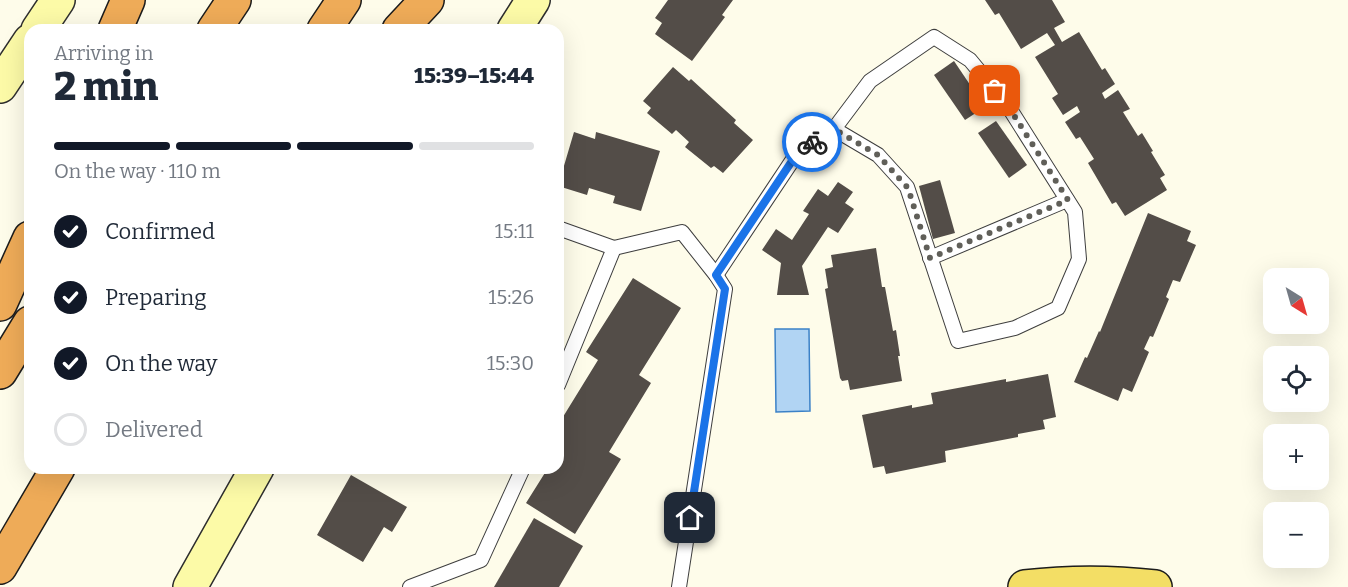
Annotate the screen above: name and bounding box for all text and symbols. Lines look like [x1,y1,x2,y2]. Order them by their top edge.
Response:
text: Arriving in [54,41,153,65]
text: 15:39–15:44 [414,62,534,89]
text: 2 min [54,64,158,110]
pin [969,65,1020,116]
icon: bag [978,74,1011,107]
courier [782,112,842,172]
icon: bike [796,126,829,159]
text: On the way · 110 m [54,159,221,183]
icon: check [54,215,87,248]
text: Confirmed [105,218,215,245]
text: 15:11 [495,219,534,243]
north arrow [1263,268,1329,334]
map controls [1263,268,1329,568]
icon: check [54,281,87,314]
text: Preparing [105,284,207,311]
text: 15:26 [488,285,534,309]
button: locate [1263,346,1329,412]
icon: check [54,347,87,380]
text: On the way [105,350,217,377]
text: 15:30 [487,351,534,375]
text: Delivered [105,416,203,443]
button: + [1263,424,1329,490]
pin [664,492,715,543]
icon: home [673,501,706,534]
button: − [1263,502,1329,568]

